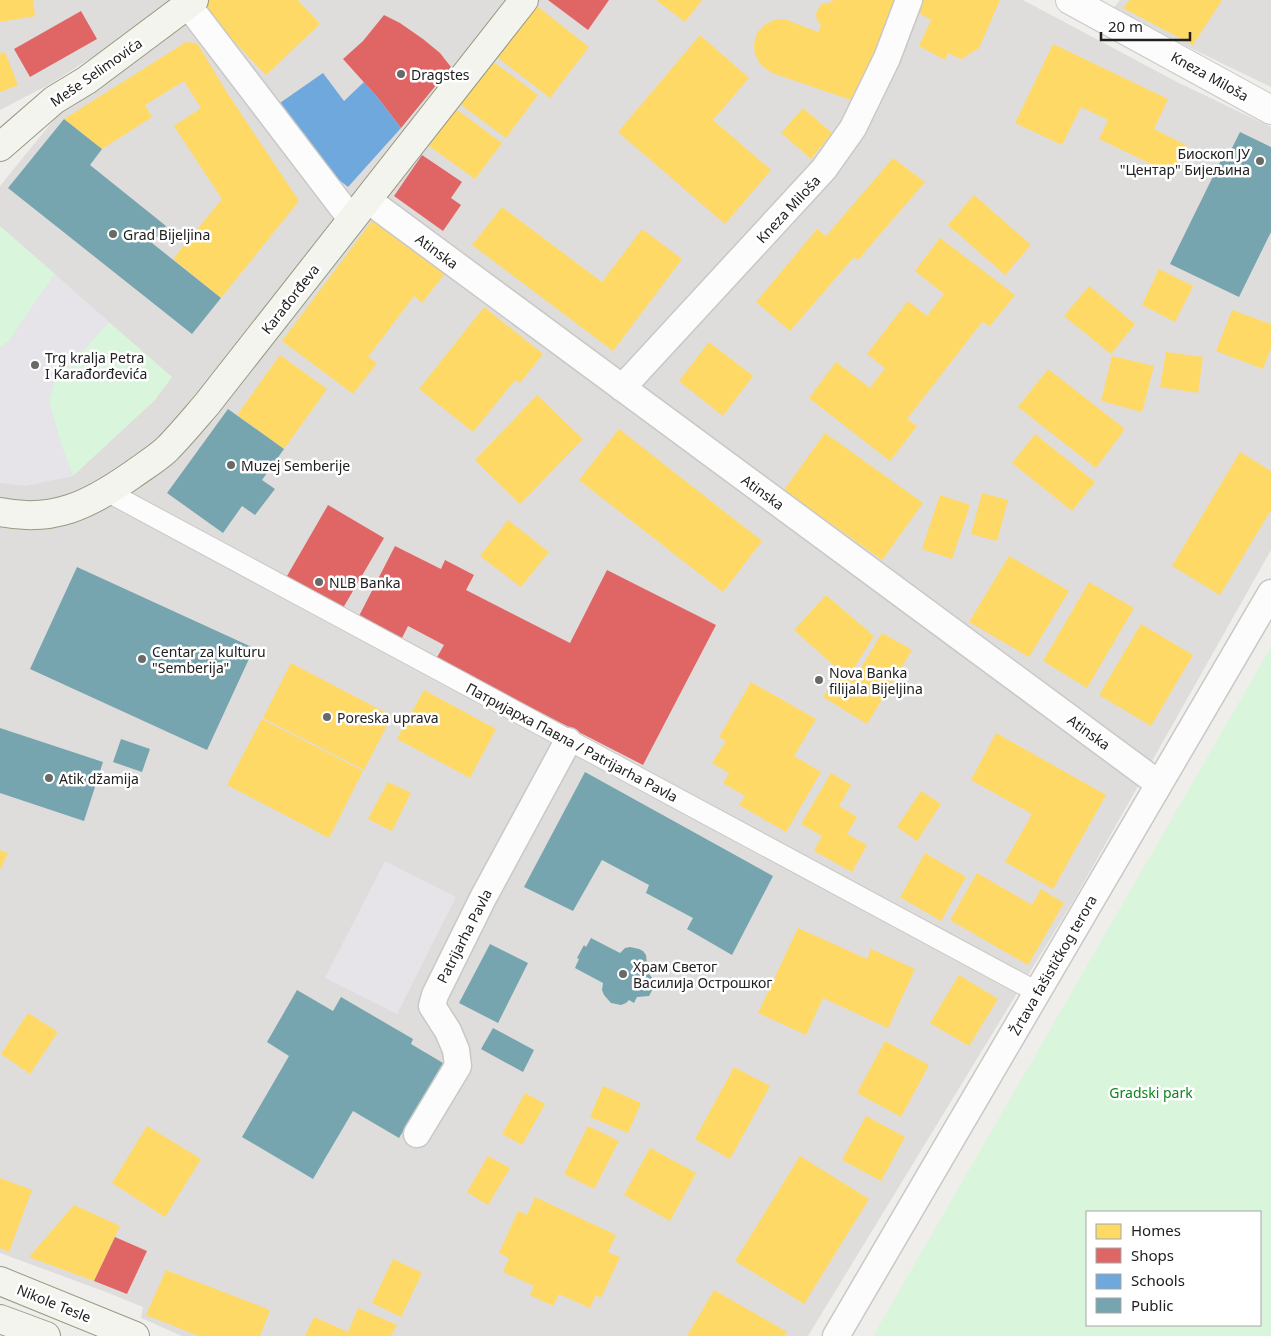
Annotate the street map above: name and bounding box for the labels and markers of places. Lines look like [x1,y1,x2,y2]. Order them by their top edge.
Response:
place label: Dragstes [411,65,470,84]
marker: Dragstes [395,68,407,80]
place label: Биоскоп ЈУ "Центар" Бијељина [1120,144,1250,179]
marker: Биоскоп ЈУ "Центар" Бијељина [1254,155,1266,167]
place label: Grad Bijeljina [123,225,210,244]
marker: Grad Bijeljina [107,228,119,240]
place label: Trg kralja Petra I Karađorđevića [45,348,147,383]
marker: Trg kralja Petra I Karađorđevića [29,359,41,371]
place label: Muzej Semberije [241,456,350,475]
marker: Muzej Semberije [225,459,237,471]
place label: NLB Banka [329,573,401,592]
marker: NLB Banka [313,576,325,588]
place label: Centar za kulturu "Semberija" [152,642,266,677]
marker: Centar za kulturu "Semberija" [136,653,148,665]
place label: Nova Banka filijala Bijeljina [829,663,923,698]
marker: Nova Banka filijala Bijeljina [813,674,825,686]
place label: Poreska uprava [337,708,439,727]
marker: Poreska uprava [321,711,333,723]
place label: Atik džamija [59,769,139,788]
marker: Atik džamija [43,772,55,784]
place label: Храм Светог Василија Острошког [633,957,772,992]
marker: Храм Светог Василија Острошког [617,968,629,980]

